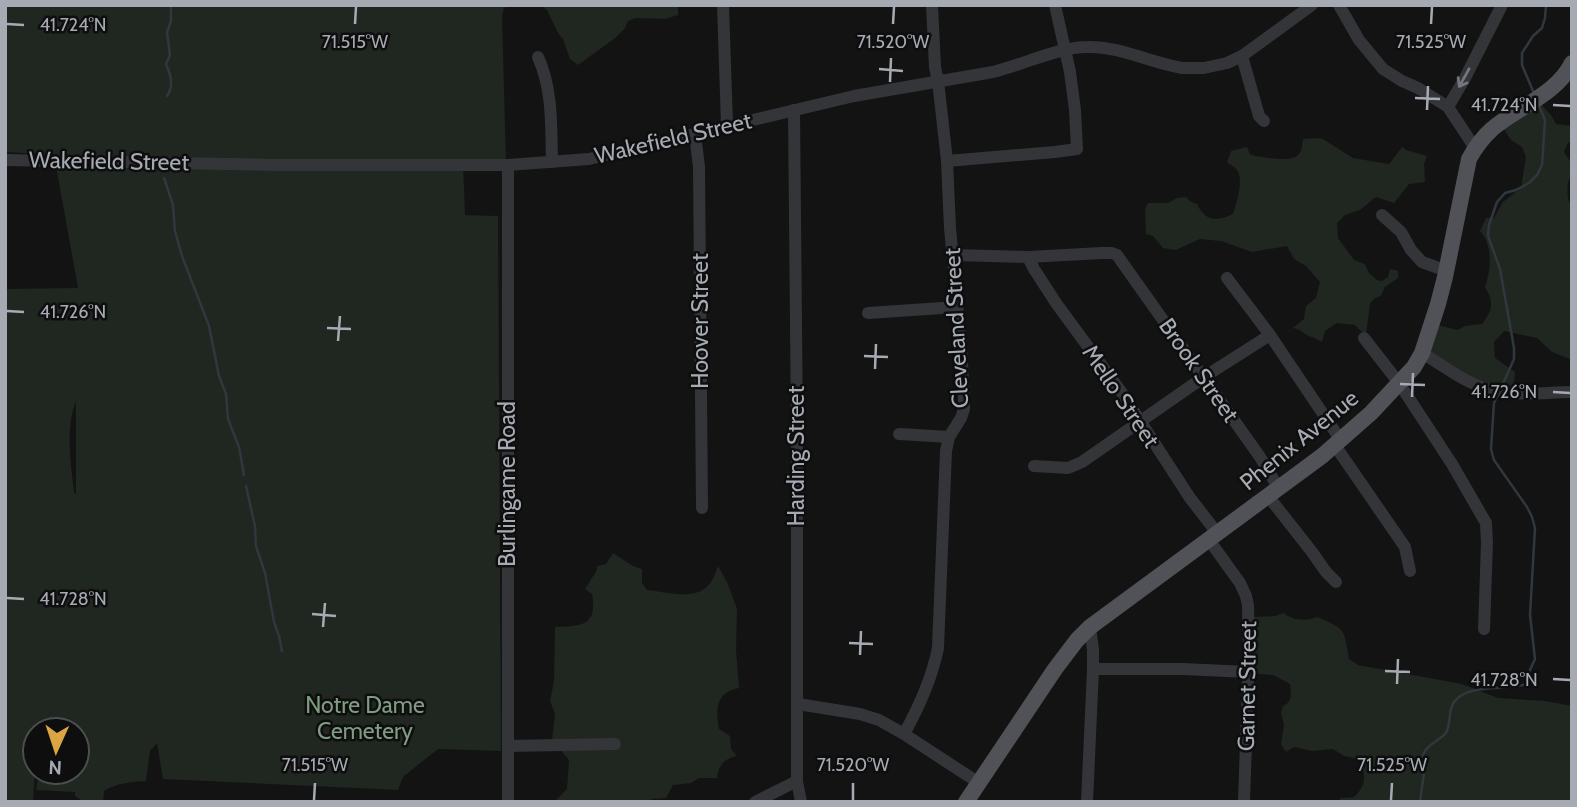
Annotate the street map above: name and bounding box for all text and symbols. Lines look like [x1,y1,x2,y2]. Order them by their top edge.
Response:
text: 41.724°N [40,14,106,36]
text: 71.515°W [322,31,388,53]
text: 71.520°W [857,31,929,53]
text: 71.525°W [1396,31,1466,53]
one-way arrow [1457,68,1471,88]
text: 41.724°N [1471,94,1537,116]
street label: Wakefield Street [592,106,754,170]
street label: Wakefield Street [29,146,190,176]
street label: Cleveland Street [938,247,974,409]
street label: Hoover Street [686,253,714,389]
text: 41.726°N [40,301,106,323]
street label: Brook Street [1153,313,1245,428]
street label: Mello Street [1076,339,1166,453]
text: 41.726°N [1471,381,1537,403]
street label: Phenix Avenue [1234,384,1364,496]
street label: Harding Street [782,386,810,526]
street label: Burlingame Road [493,401,521,567]
text: 41.728°N [39,588,107,610]
street label: Garnet Street [1232,620,1262,751]
text: 41.728°N [1470,669,1538,691]
park label: Notre Dame Cemetery [305,691,425,745]
north arrow [21,716,91,786]
text: 71.515°W [282,754,348,776]
text: 71.520°W [817,754,889,776]
text: 71.525°W [1357,754,1427,776]
text: N [48,756,62,779]

